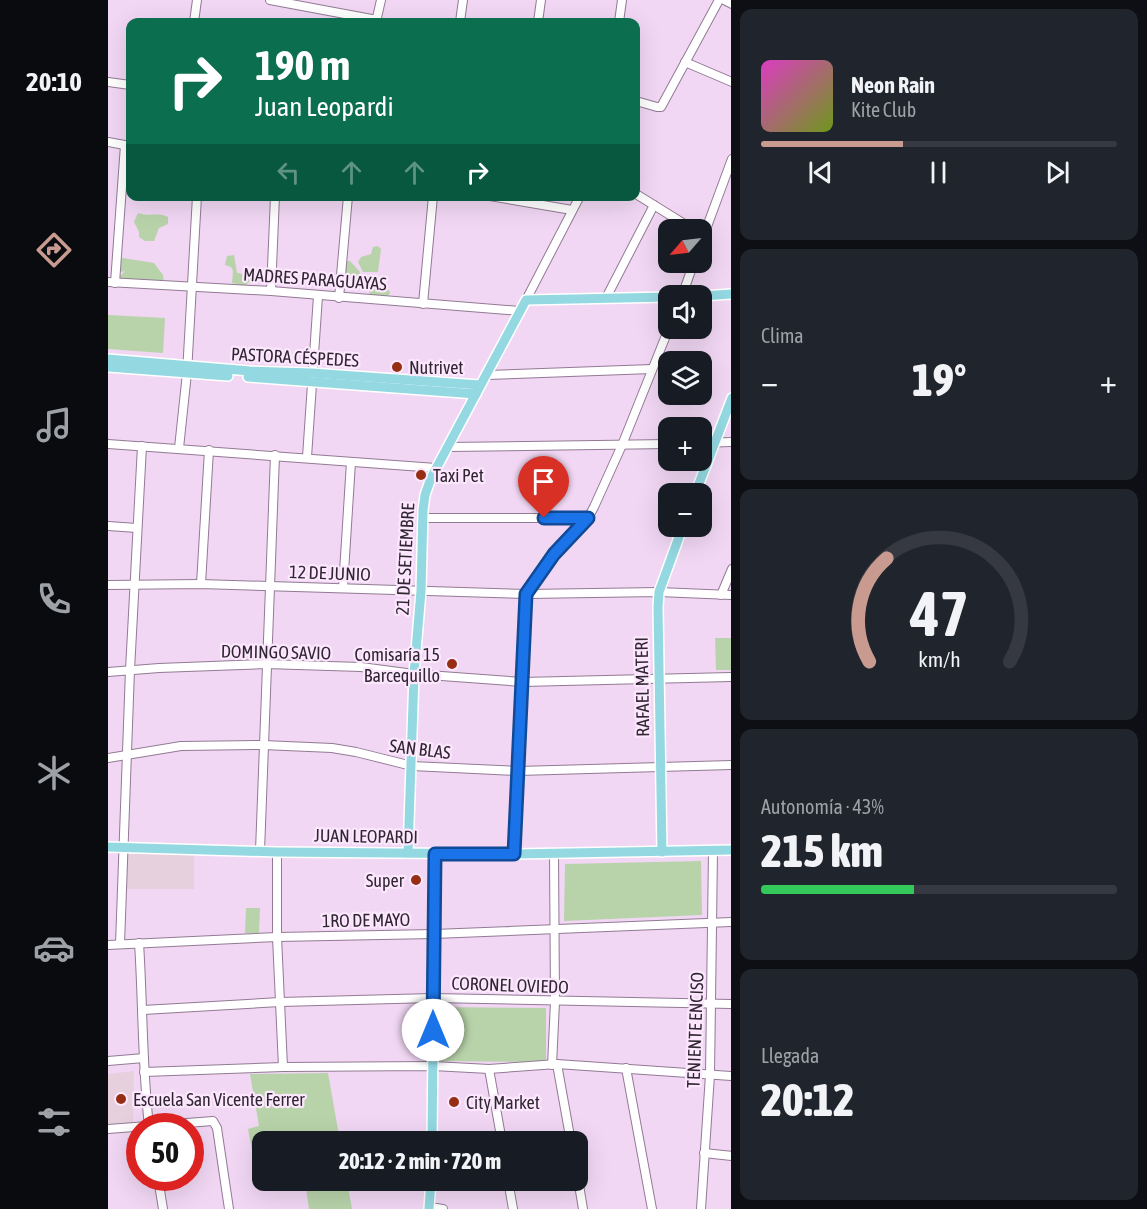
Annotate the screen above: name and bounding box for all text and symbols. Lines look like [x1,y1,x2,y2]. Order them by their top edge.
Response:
text: 190 m [255,41,350,89]
icon: right [156,42,234,120]
text: 20:10 [26,66,82,97]
text: Neon Rain [851,72,935,98]
text: Juan Leopardi [255,91,394,122]
text: Kite Club [851,98,916,121]
icon: left [272,156,305,189]
icon: ahead [335,156,368,189]
icon: ahead [398,156,431,189]
icon: right [461,156,494,189]
icon: previous [804,156,837,189]
icon: pause [922,156,955,189]
icon: next [1041,156,1074,189]
north arrow [658,219,712,273]
map controls [658,219,712,537]
icon: directions [33,229,75,271]
street label: MADRES PARAGUAYAS [242,264,388,295]
button: sound [658,285,712,339]
text: Clima [761,324,804,347]
street label: PASTORA CÉSPEDES [231,343,360,371]
button: layers [658,351,712,405]
text: 19° [912,354,966,406]
place label: Nutrivet [409,357,464,378]
marker: Nutrivet [390,360,404,374]
text: − [761,362,778,400]
text: + [1100,362,1117,400]
icon: music [33,404,75,446]
button: + [658,417,712,471]
pin [518,456,569,518]
place label: Taxi Pet [433,465,484,486]
icon: arrive [527,465,560,498]
marker: Taxi Pet [414,468,428,482]
button: − [658,483,712,537]
street label: 21 DE SETIEMBRE [392,502,418,616]
street label: 12 DE JUNIO [289,561,371,585]
icon: phone [33,578,75,620]
text: 47 [909,578,968,649]
street label: RAFAEL MATERI [631,637,653,737]
street label: DOMINGO SAVIO [221,641,331,663]
place label: Comisaría 15 Barcequillo [354,644,440,686]
text: km/h [918,647,960,672]
marker: Comisaría 15 Barcequillo [445,657,459,671]
street label: SAN BLAS [388,735,452,763]
icon: climate [33,752,75,794]
text: Autonomía · 43% [761,795,884,818]
street label: JUAN LEOPARDI [314,825,418,847]
text: 215 km [761,825,883,877]
place label: Super [366,870,405,891]
marker: Super [409,873,423,887]
street label: 1RO DE MAYO [322,909,410,931]
icon: car [33,927,75,969]
street label: CORONEL OVIEDO [451,972,569,998]
street label: TENIENTE ENCISO [682,972,708,1088]
position arrow [401,998,465,1062]
text: Llegada [761,1044,819,1067]
text: 20:12 [761,1074,855,1126]
place label: Escuela San Vicente Ferrer [133,1089,305,1110]
marker: Escuela San Vicente Ferrer [114,1092,128,1106]
place label: City Market [466,1092,540,1113]
marker: City Market [447,1095,461,1109]
icon: filters [33,1101,75,1143]
speed limit sign: 50 [126,1113,204,1191]
text: 20:12 · 2 min · 720 m [339,1148,501,1174]

